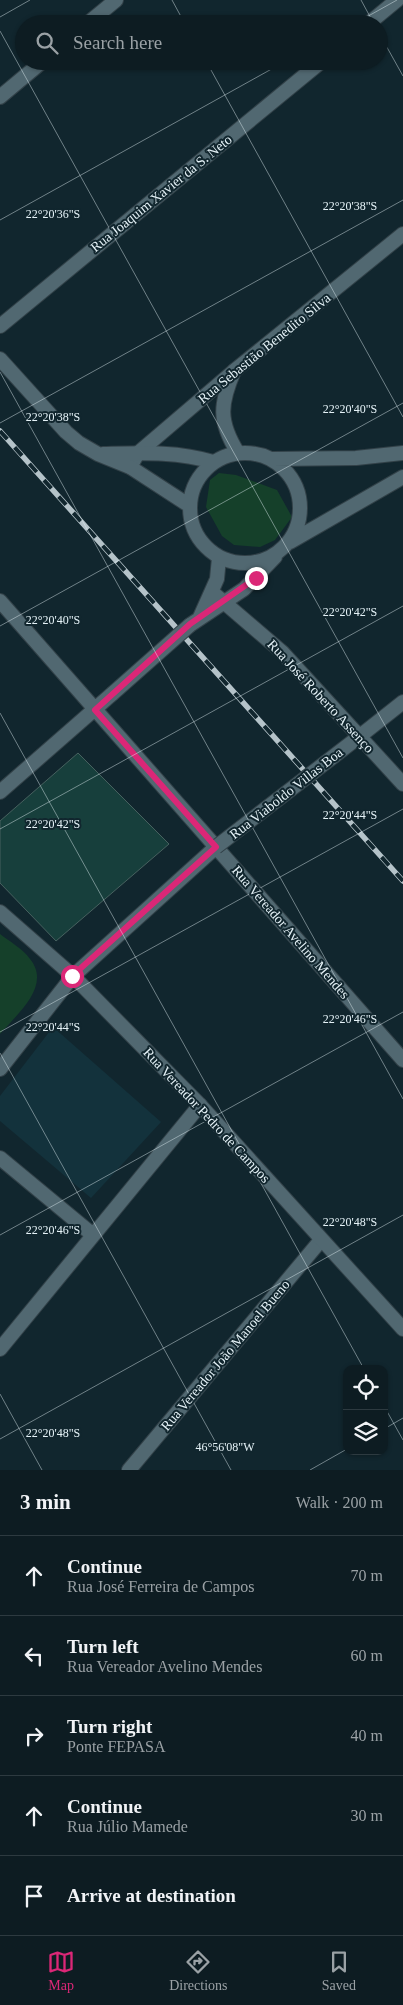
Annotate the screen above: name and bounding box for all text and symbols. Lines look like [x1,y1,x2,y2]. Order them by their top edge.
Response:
search box [15,15,388,70]
icon: search [33,29,61,57]
text: Search here [73,32,162,53]
street label: Rua Joaquim Xavier da S. Neto [88,132,235,255]
text: 22°20'38"S [323,199,377,213]
text: 22°20'36"S [26,207,80,221]
street label: Rua Sebastião Benedito Silva [195,290,334,406]
text: 22°20'40"S [323,402,377,416]
text: 22°20'38"S [26,410,80,424]
route end [245,567,268,590]
text: 22°20'42"S [323,605,377,619]
text: 22°20'40"S [26,613,80,627]
street label: Rua José Roberto Assenço [264,637,377,756]
street label: Rua Viaboldo Villas Boa [227,744,346,842]
text: 22°20'44"S [323,808,377,822]
text: 22°20'42"S [26,817,80,831]
street label: Rua Vereador Avelino Mendes [229,863,352,1002]
route start [61,965,84,988]
text: 22°20'46"S [323,1012,377,1026]
text: 22°20'44"S [26,1020,80,1034]
street label: Rua Vereador Pedro de Campos [140,1045,273,1186]
text: 22°20'48"S [323,1215,377,1229]
text: 22°20'46"S [26,1223,80,1237]
street label: Rua Vereador João Manoel Bueno [158,1277,293,1434]
map controls [343,1365,388,1455]
button: locate [343,1365,388,1410]
button: layers [343,1410,388,1455]
text: 22°20'48"S [26,1426,80,1440]
text: 46°56'08"W [195,1440,255,1454]
text: 3 min [20,1490,71,1514]
text: Walk · 200 m [296,1494,383,1511]
text: Continue [67,1556,142,1577]
icon: ahead [20,1562,48,1590]
text: 70 m [351,1567,383,1584]
text: Rua José Ferreira de Campos [67,1578,255,1595]
text: Turn left [67,1636,139,1657]
icon: left [20,1642,48,1670]
text: 60 m [351,1647,383,1664]
text: Rua Vereador Avelino Mendes [67,1658,262,1675]
text: Turn right [67,1716,152,1737]
icon: right [20,1722,48,1750]
text: 40 m [351,1727,383,1744]
text: Ponte FEPASA [67,1738,166,1755]
text: Continue [67,1796,142,1817]
icon: ahead [20,1802,48,1830]
text: 30 m [351,1807,383,1824]
text: Rua Júlio Mamede [67,1818,188,1835]
icon: arrive [20,1882,48,1910]
text: Arrive at destination [67,1885,236,1906]
tab: Map [47,1948,75,1994]
tab: Directions [169,1948,228,1994]
tab: Saved [322,1948,356,1994]

